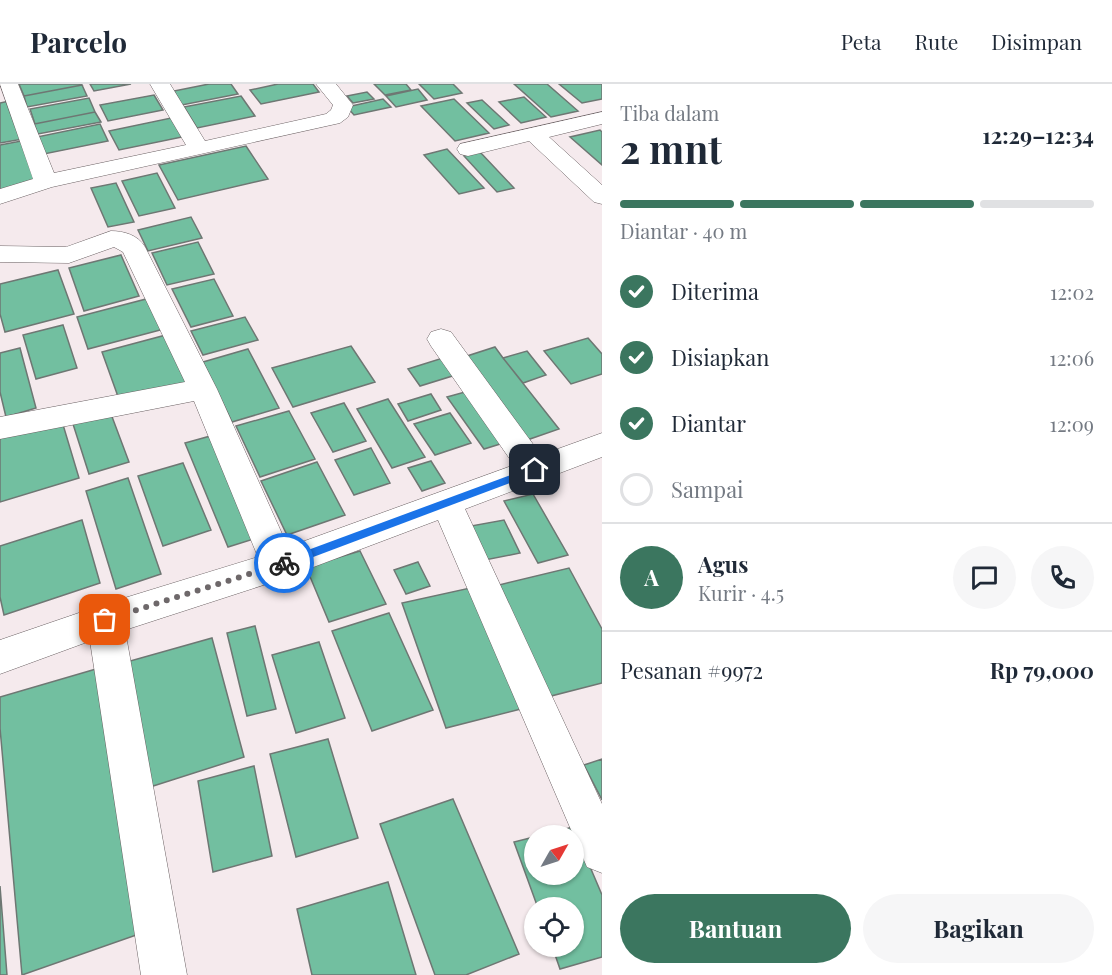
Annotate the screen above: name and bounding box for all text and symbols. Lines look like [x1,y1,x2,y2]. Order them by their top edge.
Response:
text: Parcelo [30,23,127,60]
text: Peta [841,27,881,55]
text: Rute [914,27,958,55]
text: Disimpan [991,27,1082,55]
text: Tiba dalam [620,99,719,126]
text: 12:29–12:34 [982,120,1094,150]
text: 2 mnt [620,122,722,174]
text: Diantar · 40 m [620,217,747,244]
icon: check [620,275,653,308]
text: Diterima [671,276,759,306]
text: 12:02 [1050,278,1094,305]
icon: check [620,341,653,374]
text: Disiapkan [671,342,769,372]
text: 12:06 [1049,344,1094,371]
icon: check [620,407,653,440]
text: Diantar [671,408,746,438]
text: 12:09 [1050,410,1094,437]
pin [509,444,560,495]
icon: home [518,453,551,486]
text: Sampai [671,474,744,504]
courier [254,533,314,593]
button: chat [953,546,1016,609]
button: phone [1031,546,1094,609]
icon: bike [268,547,301,580]
text: Agus [698,549,748,579]
text: A [644,562,659,592]
text: Kurir · 4.5 [698,579,784,606]
pin [79,594,130,645]
icon: bag [88,603,121,636]
text: Pesanan #9972 [620,655,763,685]
text: Rp 79,000 [990,655,1094,685]
north arrow [524,825,584,885]
map controls [524,825,584,957]
button: Bantuan [620,894,851,963]
button: Bagikan [863,894,1094,963]
button: locate [524,897,584,957]

